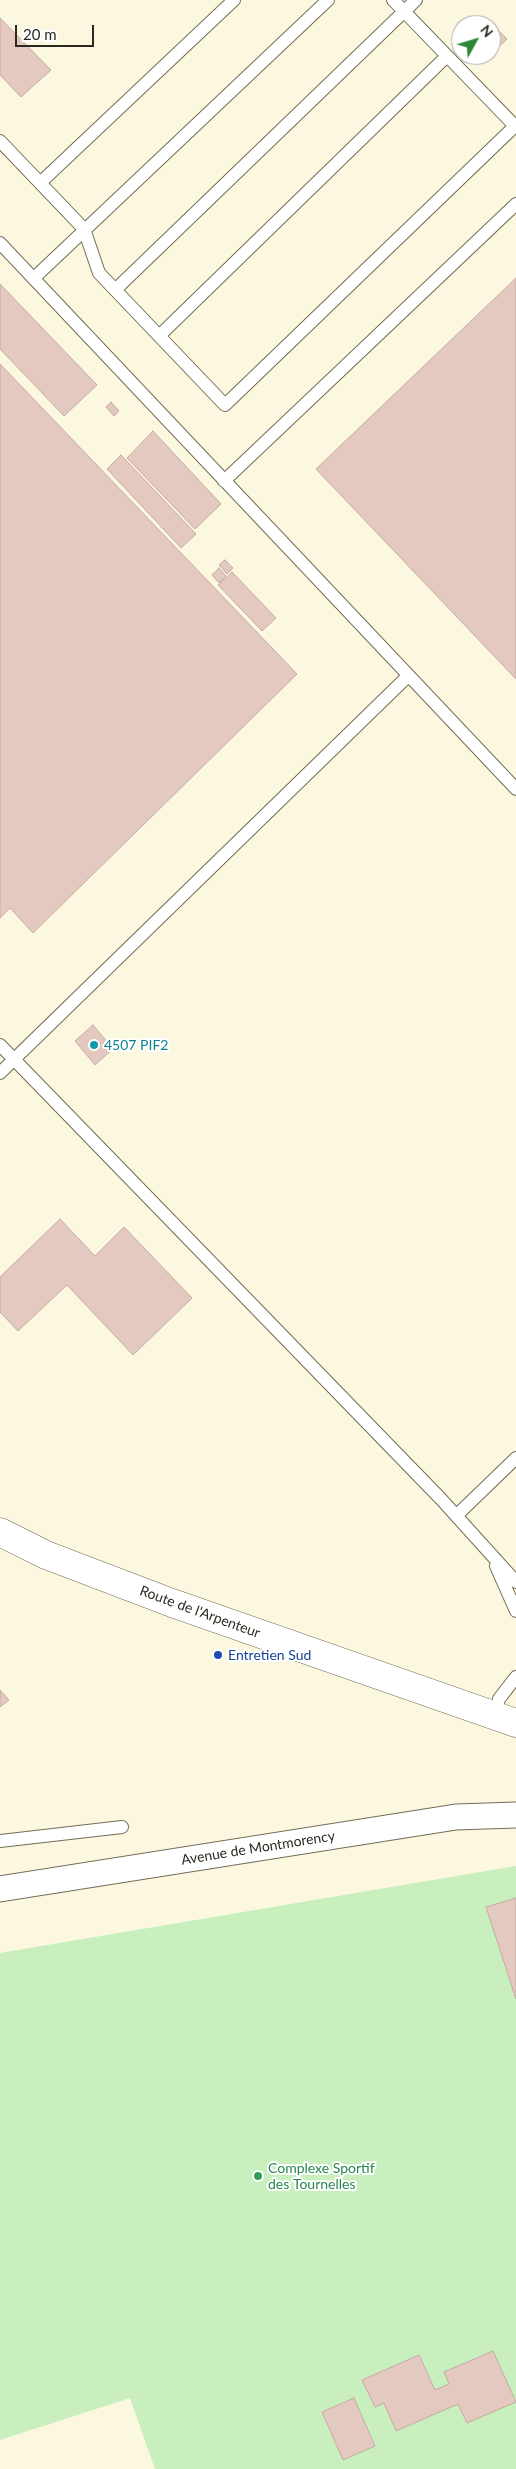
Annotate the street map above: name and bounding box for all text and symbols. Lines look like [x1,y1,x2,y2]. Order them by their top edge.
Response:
scale bar [18,15,96,47]
north arrow [451,15,501,65]
text: N [477,21,497,40]
text: 20 m [23,25,57,43]
place label: 4507 PIF2 [104,1037,168,1053]
marker: 4507 PIF2 [88,1039,100,1051]
street label: Route de l'Arpenteur [137,1582,263,1642]
place label: Entretien Sud [228,1647,311,1663]
marker: Entretien Sud [212,1649,224,1661]
street label: Avenue de Montmorency [180,1828,336,1868]
place label: Complexe Sportif des Tournelles [268,2160,375,2192]
marker: Complexe Sportif des Tournelles [252,2170,264,2182]

